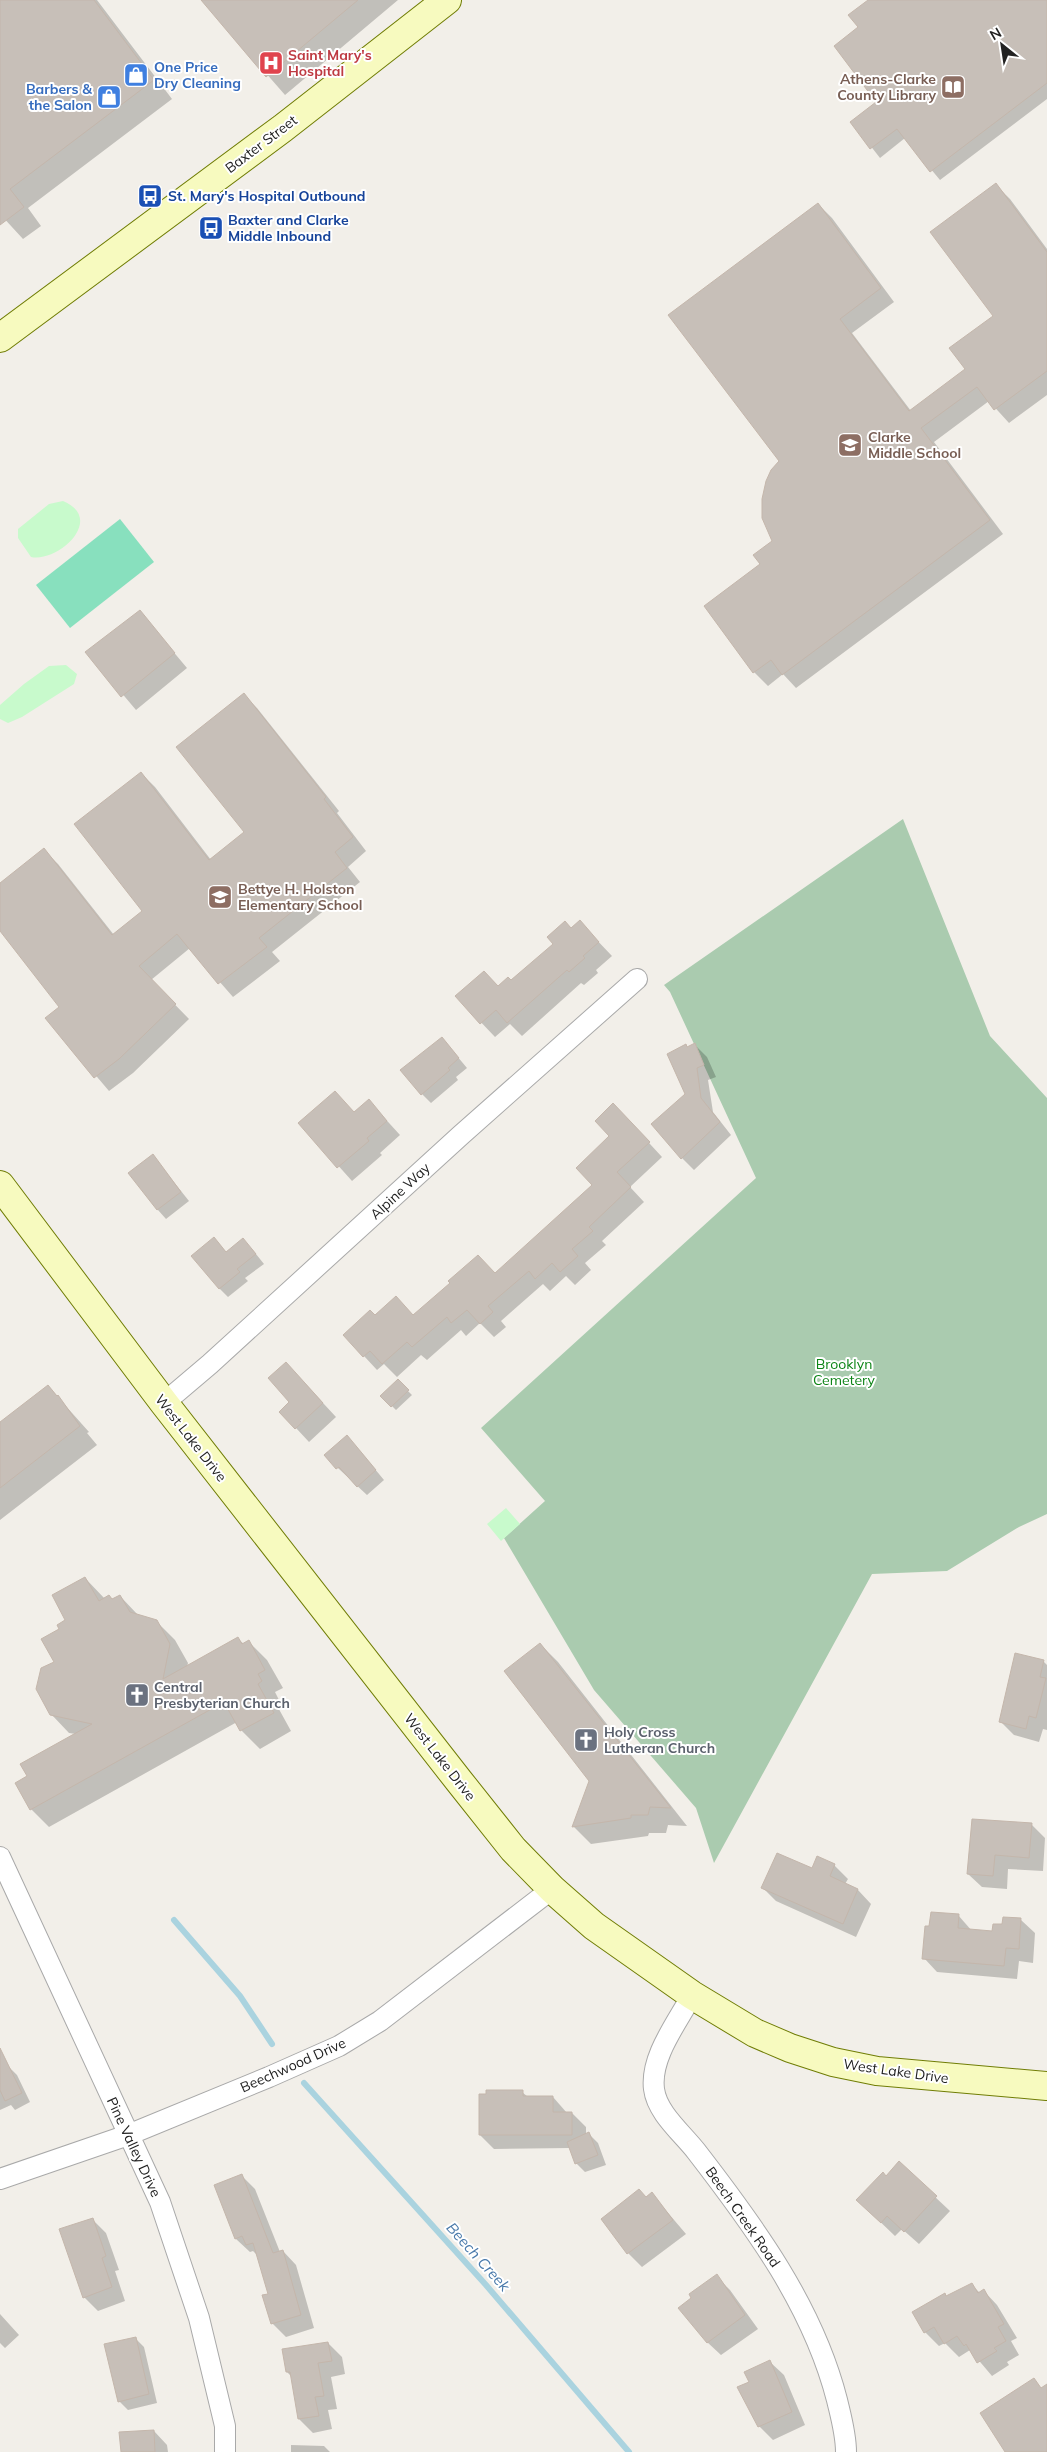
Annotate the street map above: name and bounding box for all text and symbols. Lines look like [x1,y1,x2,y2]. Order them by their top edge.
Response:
north arrow [977,20,1027,70]
text: N [986,23,1005,44]
place label: Saint Mary's Hospital [288,46,372,80]
hospital icon: Saint Mary's Hospital [258,50,284,76]
place label: One Price Dry Cleaning [154,58,241,92]
shop icon: One Price Dry Cleaning [123,62,149,88]
place label: Athens-Clarke County Library [837,70,936,104]
library icon: Athens-Clarke County Library [940,74,966,100]
place label: Barbers & the Salon [26,80,92,114]
shop icon: Barbers & the Salon [96,84,122,110]
street label: Baxter Street [222,111,301,177]
bus stop icon: St. Mary's Hospital Outbound [137,183,163,209]
place label: St. Mary's Hospital Outbound [168,187,366,205]
place label: Baxter and Clarke Middle Inbound [228,211,349,245]
bus stop icon: Baxter and Clarke Middle Inbound [198,215,224,241]
place label: Clarke Middle School [868,428,961,462]
school or university icon: Clarke Middle School [837,432,863,458]
place label: Bettye H. Holston Elementary School [238,880,362,914]
school or university icon: Bettye H. Holston Elementary School [207,884,233,910]
street label: Alpine Way [366,1158,434,1223]
park label: Brooklyn Cemetery [813,1355,876,1389]
street label: West Lake Drive [151,1391,231,1485]
place label: Central Presbyterian Church [154,1678,290,1712]
church icon: Central Presbyterian Church [124,1682,150,1708]
street label: West Lake Drive [400,1710,480,1804]
place label: Holy Cross Lutheran Church [604,1723,715,1757]
church icon: Holy Cross Lutheran Church [573,1727,599,1753]
street label: Beechwood Drive [237,2034,349,2096]
street label: West Lake Drive [842,2055,950,2087]
street label: Pine Valley Drive [103,2094,165,2200]
street label: Beech Creek Road [702,2163,784,2271]
water label: Beech Creek [442,2218,515,2296]

